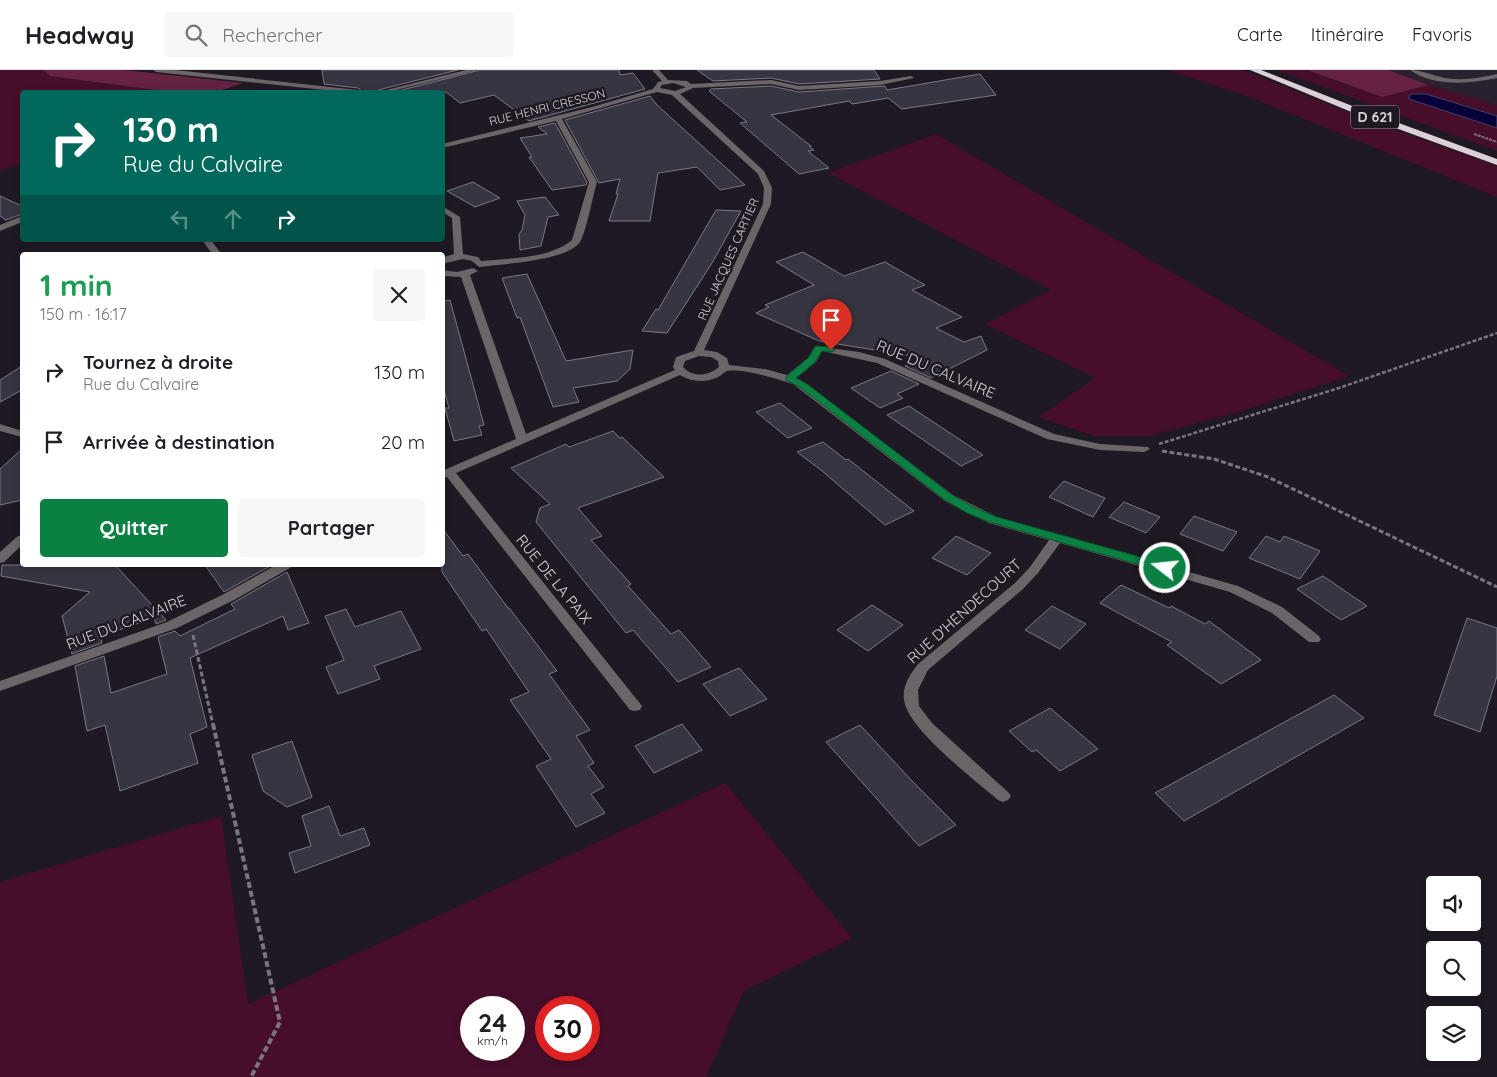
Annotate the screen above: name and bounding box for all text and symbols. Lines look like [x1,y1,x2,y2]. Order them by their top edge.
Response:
search box [164,12,514,57]
text: Headway [25,20,134,50]
icon: search [182,21,210,49]
text: Rechercher [222,23,323,47]
text: Carte [1237,23,1283,46]
text: Itinéraire [1311,23,1384,46]
text: Favoris [1412,23,1472,46]
street label: RUE HENRI CRESSON [487,85,607,129]
road number: D 621 [1351,106,1399,128]
text: 130 m [123,107,219,151]
icon: right [40,110,105,175]
text: Rue du Calvaire [123,150,283,178]
street label: RUE JACQUES CARTIER [694,196,762,322]
icon: left [166,205,194,233]
icon: ahead [219,205,247,233]
icon: right [272,205,300,233]
text: 1 min [40,266,113,304]
button: close [373,269,425,321]
pin [810,299,852,350]
text: 150 m · 16:17 [40,304,127,324]
icon: arrive [817,306,845,334]
street label: RUE DU CALVAIRE [874,335,998,403]
text: Tournez à droite [83,350,233,374]
icon: right [40,358,68,386]
text: 130 m [374,360,425,384]
text: Rue du Calvaire [83,374,199,394]
icon: arrive [40,428,68,456]
text: Arrivée à destination [83,430,275,454]
text: 20 m [381,430,425,454]
button: Quitter [40,499,228,557]
button: Partager [238,499,425,557]
street label: RUE DE LA PAIX [512,531,596,627]
position arrow [1138,541,1190,593]
street label: RUE D'HENDECOURT [903,555,1025,667]
street label: RUE DU CALVAIRE [63,590,189,654]
map controls [1426,876,1481,1061]
button: sound [1426,876,1481,931]
button: search [1426,941,1481,996]
speed limit sign: 30 [535,996,600,1061]
button: layers [1426,1006,1481,1061]
text: 24 [478,1007,507,1038]
text: km/h [477,1033,508,1048]

